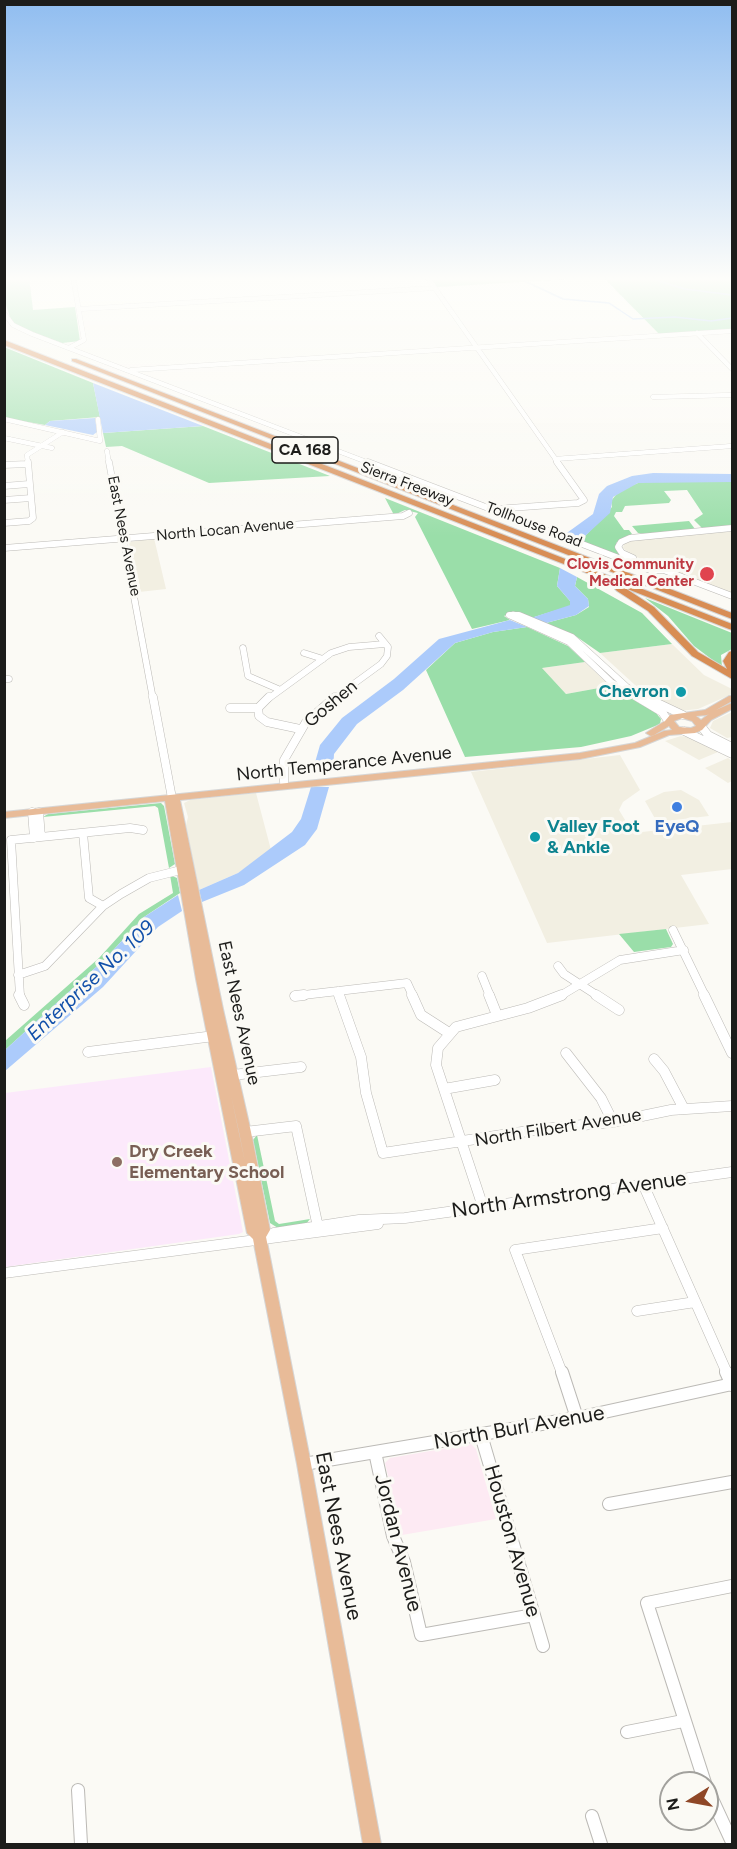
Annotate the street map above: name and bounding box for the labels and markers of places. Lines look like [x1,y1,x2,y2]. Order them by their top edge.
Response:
place label: Clovis Community Medical Center [567,556,694,591]
marker: Clovis Community Medical Center [698,565,716,583]
place label: Chevron [599,681,669,703]
marker: Chevron [674,685,688,699]
marker: EyeQ [670,800,684,814]
place label: Valley Foot & Ankle [547,816,640,858]
place label: EyeQ [655,816,699,838]
marker: Valley Foot & Ankle [528,830,542,844]
place label: Dry Creek Elementary School [129,1141,284,1184]
marker: Dry Creek Elementary School [110,1155,124,1169]

